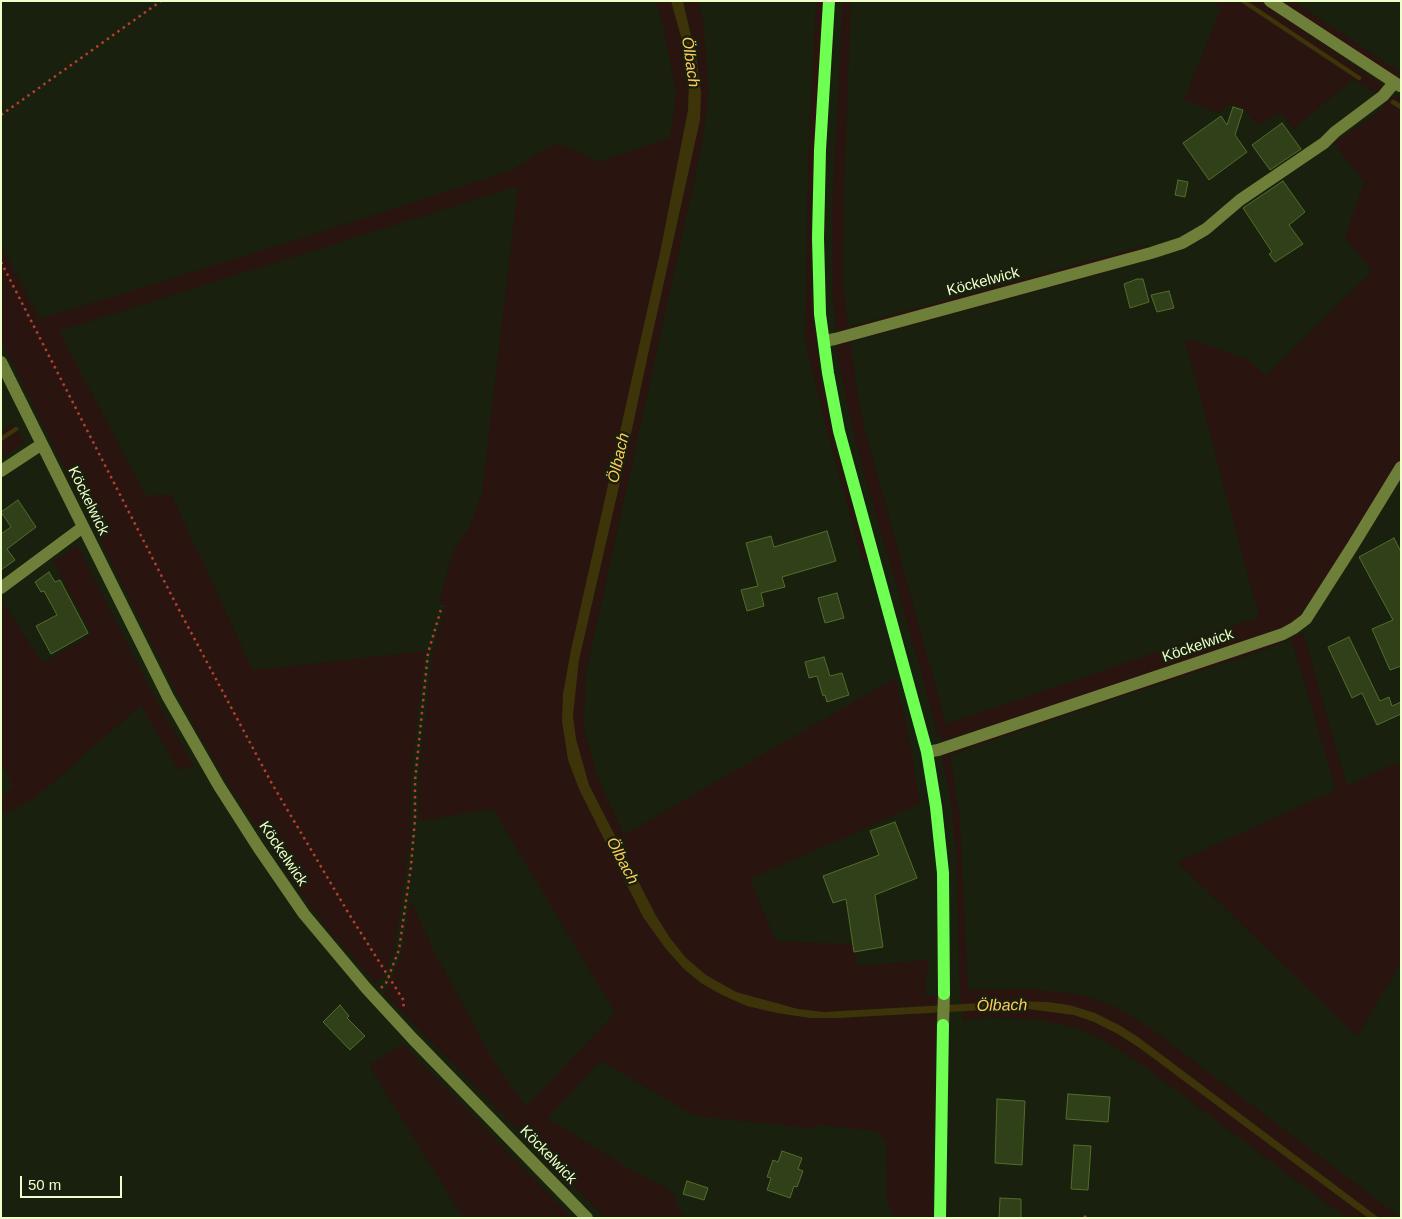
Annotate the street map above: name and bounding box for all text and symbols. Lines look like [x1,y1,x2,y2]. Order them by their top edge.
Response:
water label: Ölbach [677,36,703,88]
street label: Köckelwick [945,264,1021,300]
water label: Ölbach [604,431,634,485]
street label: Köckelwick [64,464,112,538]
street label: Köckelwick [1160,625,1236,667]
street label: Köckelwick [255,818,311,890]
water label: Ölbach [602,834,642,888]
water label: Ölbach [976,996,1028,1016]
street label: Köckelwick [516,1122,580,1188]
scale bar [22,1166,125,1198]
text: 50 m [28,1176,61,1193]

